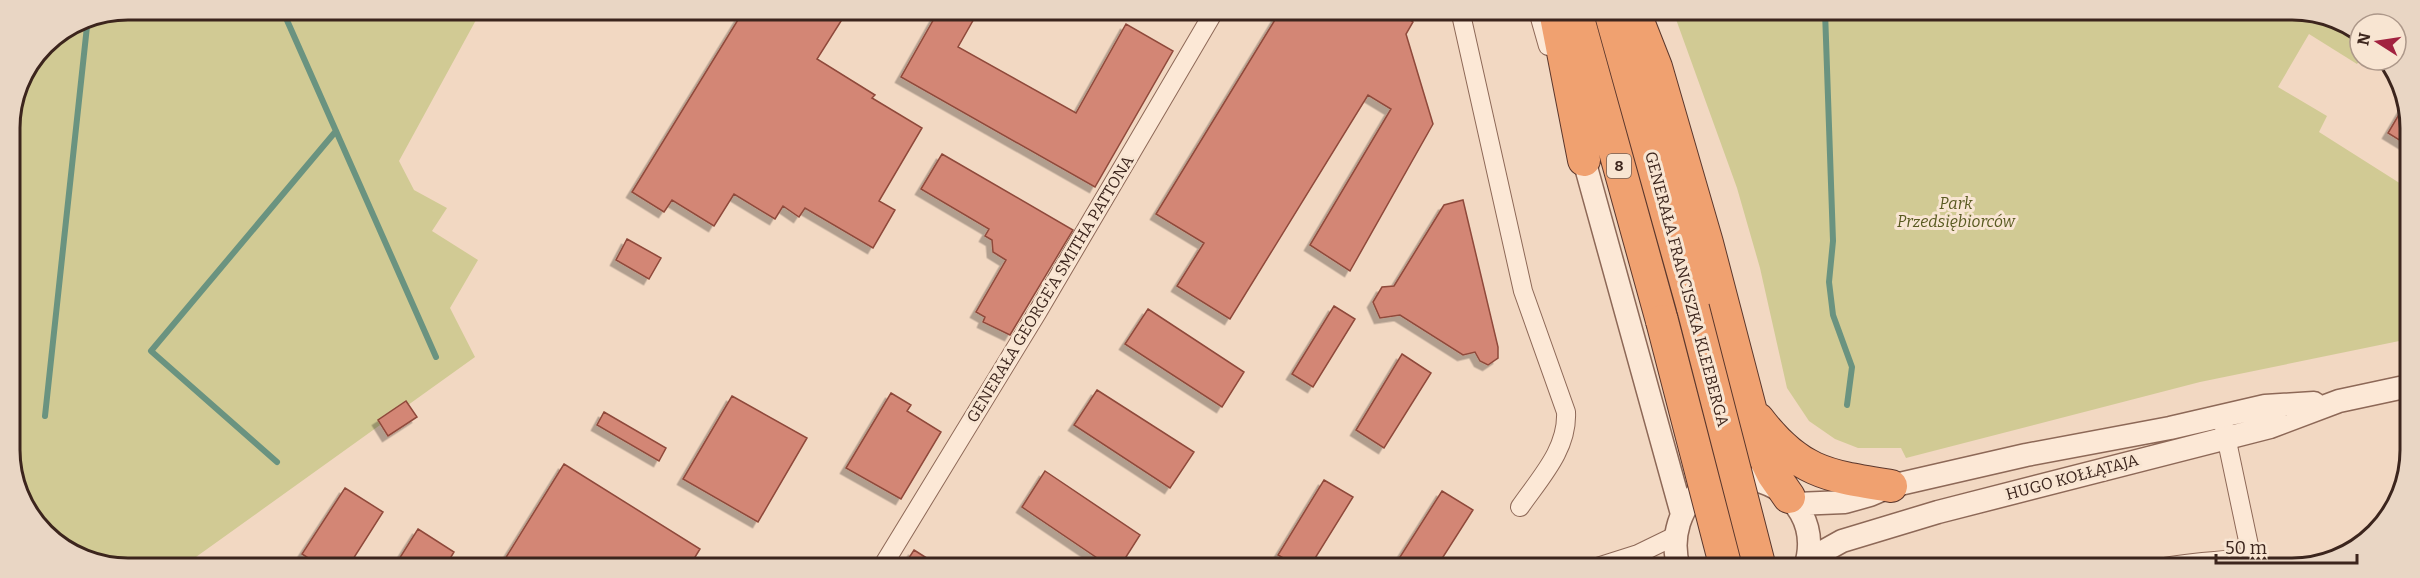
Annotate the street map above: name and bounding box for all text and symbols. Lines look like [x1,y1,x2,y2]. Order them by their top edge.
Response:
north arrow [2348,12,2408,72]
text: N [2353,31,2374,47]
street label: GENERAŁA FRANCISZKA KLEEBERGA [1641,149,1733,429]
street label: GENERAŁA GEORGE'A SMITHA PATTONA [963,152,1138,426]
road number: 8 [1607,154,1631,178]
park label: Park Przedsiębiorców [1897,194,2017,231]
street label: HUGO KOŁŁĄTAJA [2004,450,2141,504]
scale bar [2216,527,2357,565]
text: 50 m [2225,537,2267,559]

